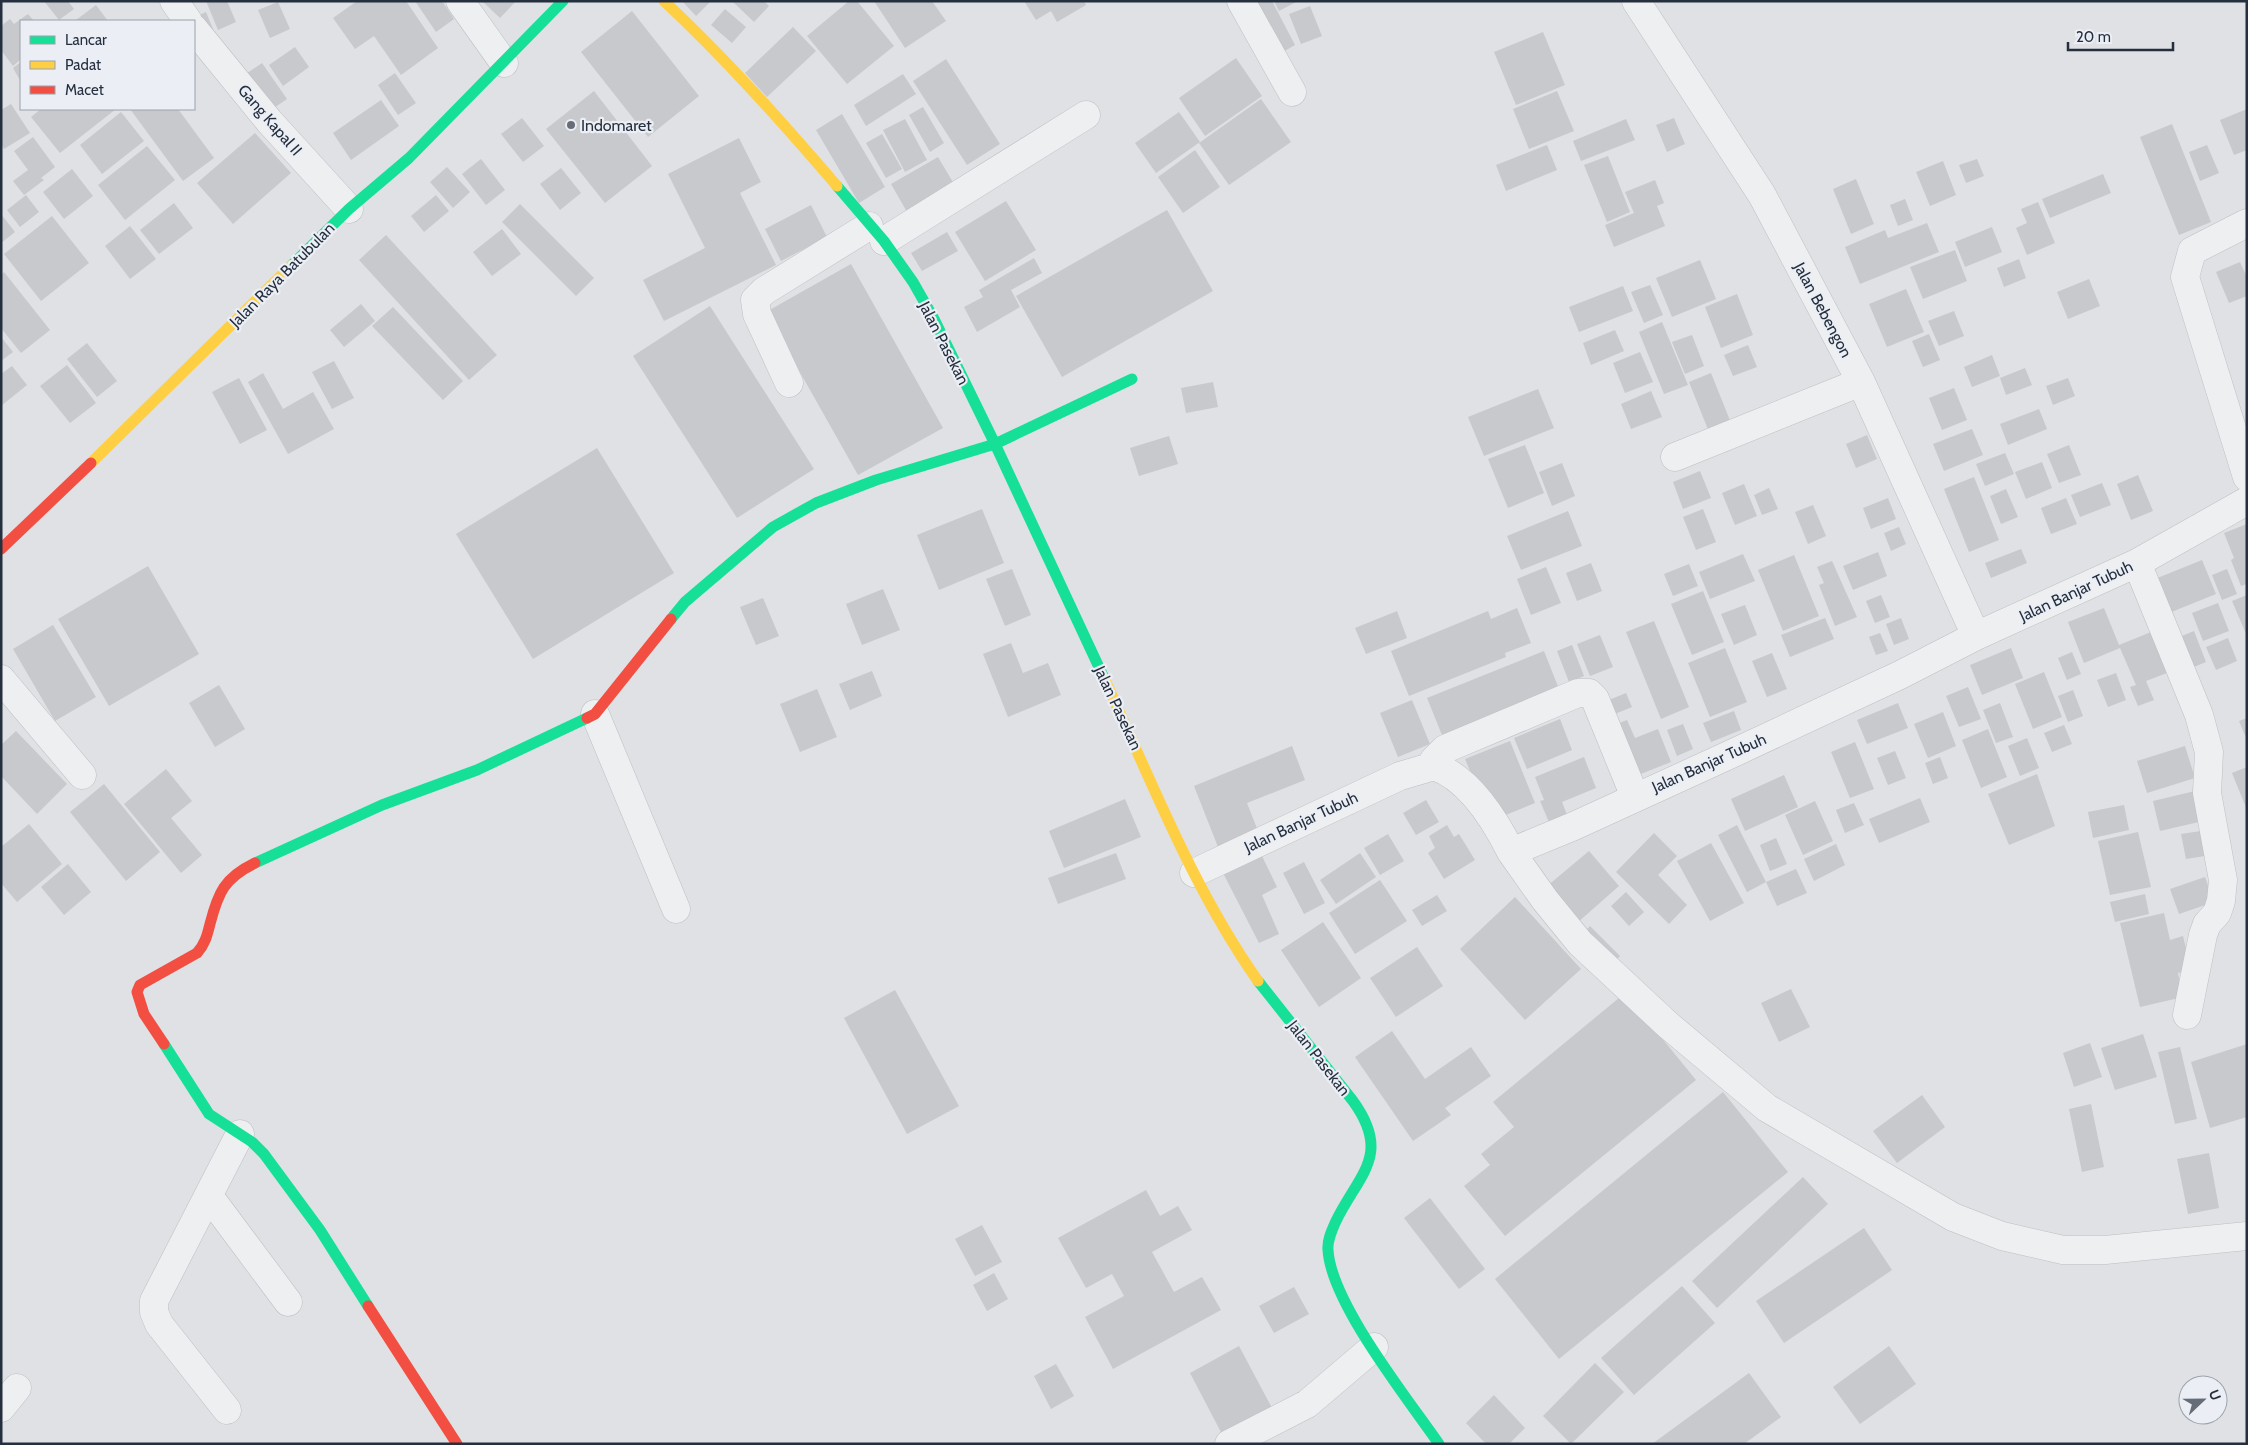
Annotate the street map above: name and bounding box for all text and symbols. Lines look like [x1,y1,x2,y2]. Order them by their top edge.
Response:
legend [20,20,195,110]
scale bar [2068,20,2173,52]
text: 20 m [2076,28,2111,46]
text: Lancar [65,31,107,49]
text: Padat [65,56,101,74]
text: Macet [65,81,104,99]
street label: Gang Kapal II [234,81,306,159]
place label: Indomaret [581,116,652,135]
marker: Indomaret [565,119,577,131]
street label: Jalan Raya Batubulan [225,219,338,332]
street label: Jalan Bebengon [1789,258,1856,361]
street label: Jalan Pasekan [914,297,973,388]
street label: Jalan Banjar Tubuh [2015,556,2136,626]
street label: Jalan Pasekan [1090,662,1146,753]
street label: Jalan Banjar Tubuh [1648,729,1769,797]
street label: Jalan Banjar Tubuh [1240,787,1361,857]
street label: Jalan Pasekan [1283,1016,1354,1100]
north arrow [2178,1375,2228,1425]
text: U [2205,1387,2225,1403]

